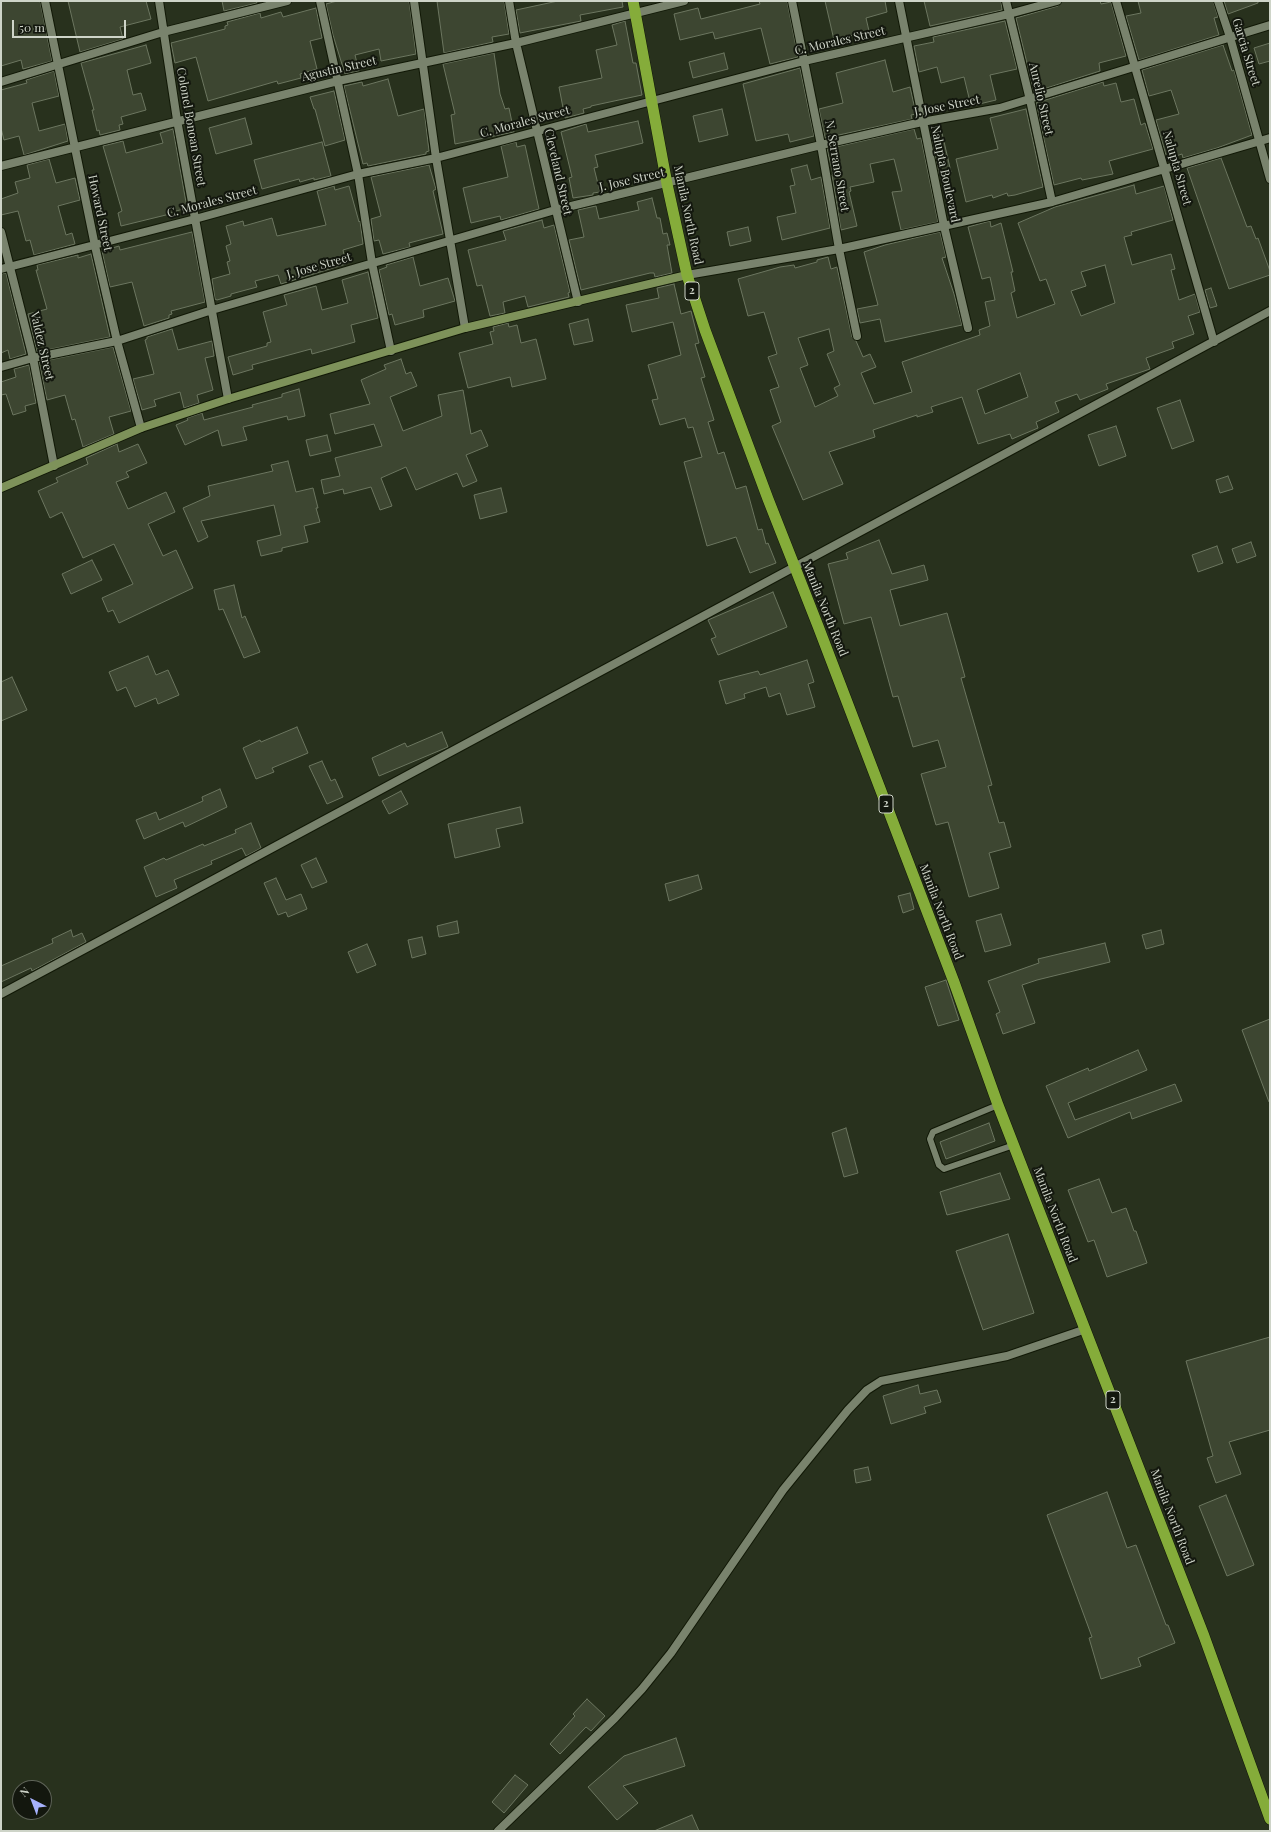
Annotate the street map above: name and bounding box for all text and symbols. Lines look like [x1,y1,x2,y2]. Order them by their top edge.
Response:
scale bar [14,12,128,38]
street label: Garcia Street [1229,16,1263,88]
text: 50 m [19,19,45,35]
street label: C. Morales Street [793,24,887,58]
street label: Agustin Street [300,53,378,85]
street label: Aurelio Street [1026,61,1056,137]
street label: Colonel Bonoan Street [173,66,209,188]
street label: J. Jose Street [913,93,981,119]
street label: C. Morales Street [479,103,571,141]
street label: N. Serrano Street [822,119,852,213]
street label: Nalupta Boulevard [928,124,962,224]
street label: Cleveland Street [541,127,575,217]
street label: Nalupta Street [1159,129,1195,207]
street label: Manila North Road [670,164,706,266]
street label: J. Jose Street [598,165,666,195]
street label: Howard Street [85,173,115,253]
street label: C. Morales Street [166,183,258,221]
street label: J. Jose Street [285,250,353,282]
road number: 2 [685,282,699,300]
street label: Valdez Street [27,310,57,382]
street label: Manila North Road [799,559,851,659]
road number: 2 [879,795,893,813]
street label: Manila North Road [916,862,966,962]
street label: Manila North Road [1030,1165,1080,1265]
road number: 2 [1106,1391,1120,1409]
street label: Manila North Road [1147,1467,1197,1567]
north arrow [12,1780,52,1820]
text: N [16,1783,32,1800]

